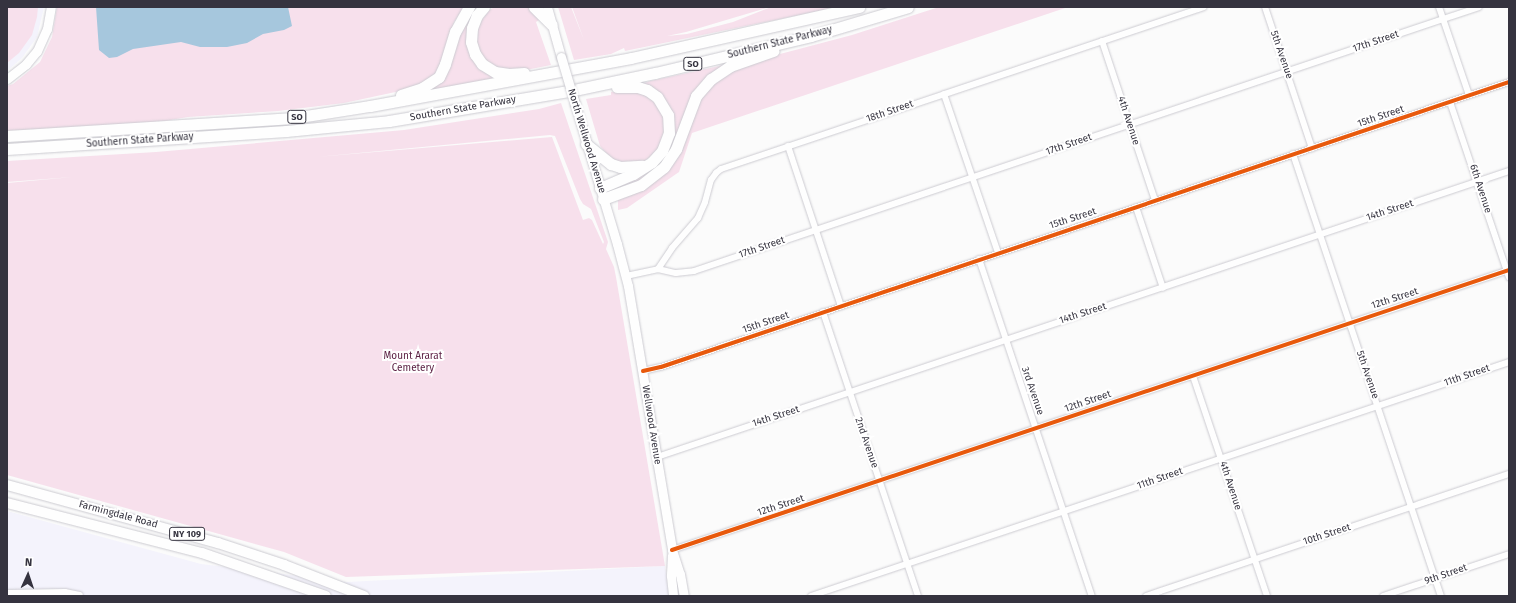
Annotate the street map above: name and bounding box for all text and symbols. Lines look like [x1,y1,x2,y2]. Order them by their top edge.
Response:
street label: Southern State Parkway [726,24,834,62]
street label: 5th Avenue [1267,29,1295,81]
street label: 17th Street [1351,29,1401,55]
road number: SO [683,57,703,71]
street label: North Wellwood Avenue [564,87,608,195]
street label: Southern State Parkway [409,94,517,124]
street label: 4th Avenue [1114,95,1142,147]
street label: 18th Street [865,98,915,126]
street label: 15th Street [1356,103,1406,131]
road number: SO [287,110,307,124]
street label: Southern State Parkway [86,131,194,151]
street label: 17th Street [1044,132,1094,158]
street label: 6th Avenue [1466,163,1494,215]
street label: 14th Street [1365,198,1415,224]
street label: 15th Street [1048,206,1098,232]
street label: 17th Street [737,235,787,261]
street label: 12th Street [1370,286,1420,312]
street label: 14th Street [1058,301,1108,327]
street label: 15th Street [741,309,791,337]
street label: 5th Avenue [1353,349,1381,401]
park label: Mount Ararat Cemetery [384,350,442,374]
street label: 11th Street [1442,363,1492,389]
street label: 3rd Avenue [1018,365,1046,417]
street label: Wellwood Avenue [639,384,663,466]
street label: 12th Street [1063,388,1113,416]
street label: 14th Street [751,404,801,430]
street label: 2nd Avenue [852,416,880,470]
street label: 4th Avenue [1216,460,1244,512]
street label: 11th Street [1135,466,1185,492]
street label: 12th Street [756,493,806,519]
street label: Farmingdale Road [77,499,159,531]
street label: 10th Street [1302,522,1352,548]
road number: NY 109 [169,527,205,541]
north arrow [8,555,48,595]
text: N [25,556,33,569]
street label: 9th Street [1423,562,1469,588]

